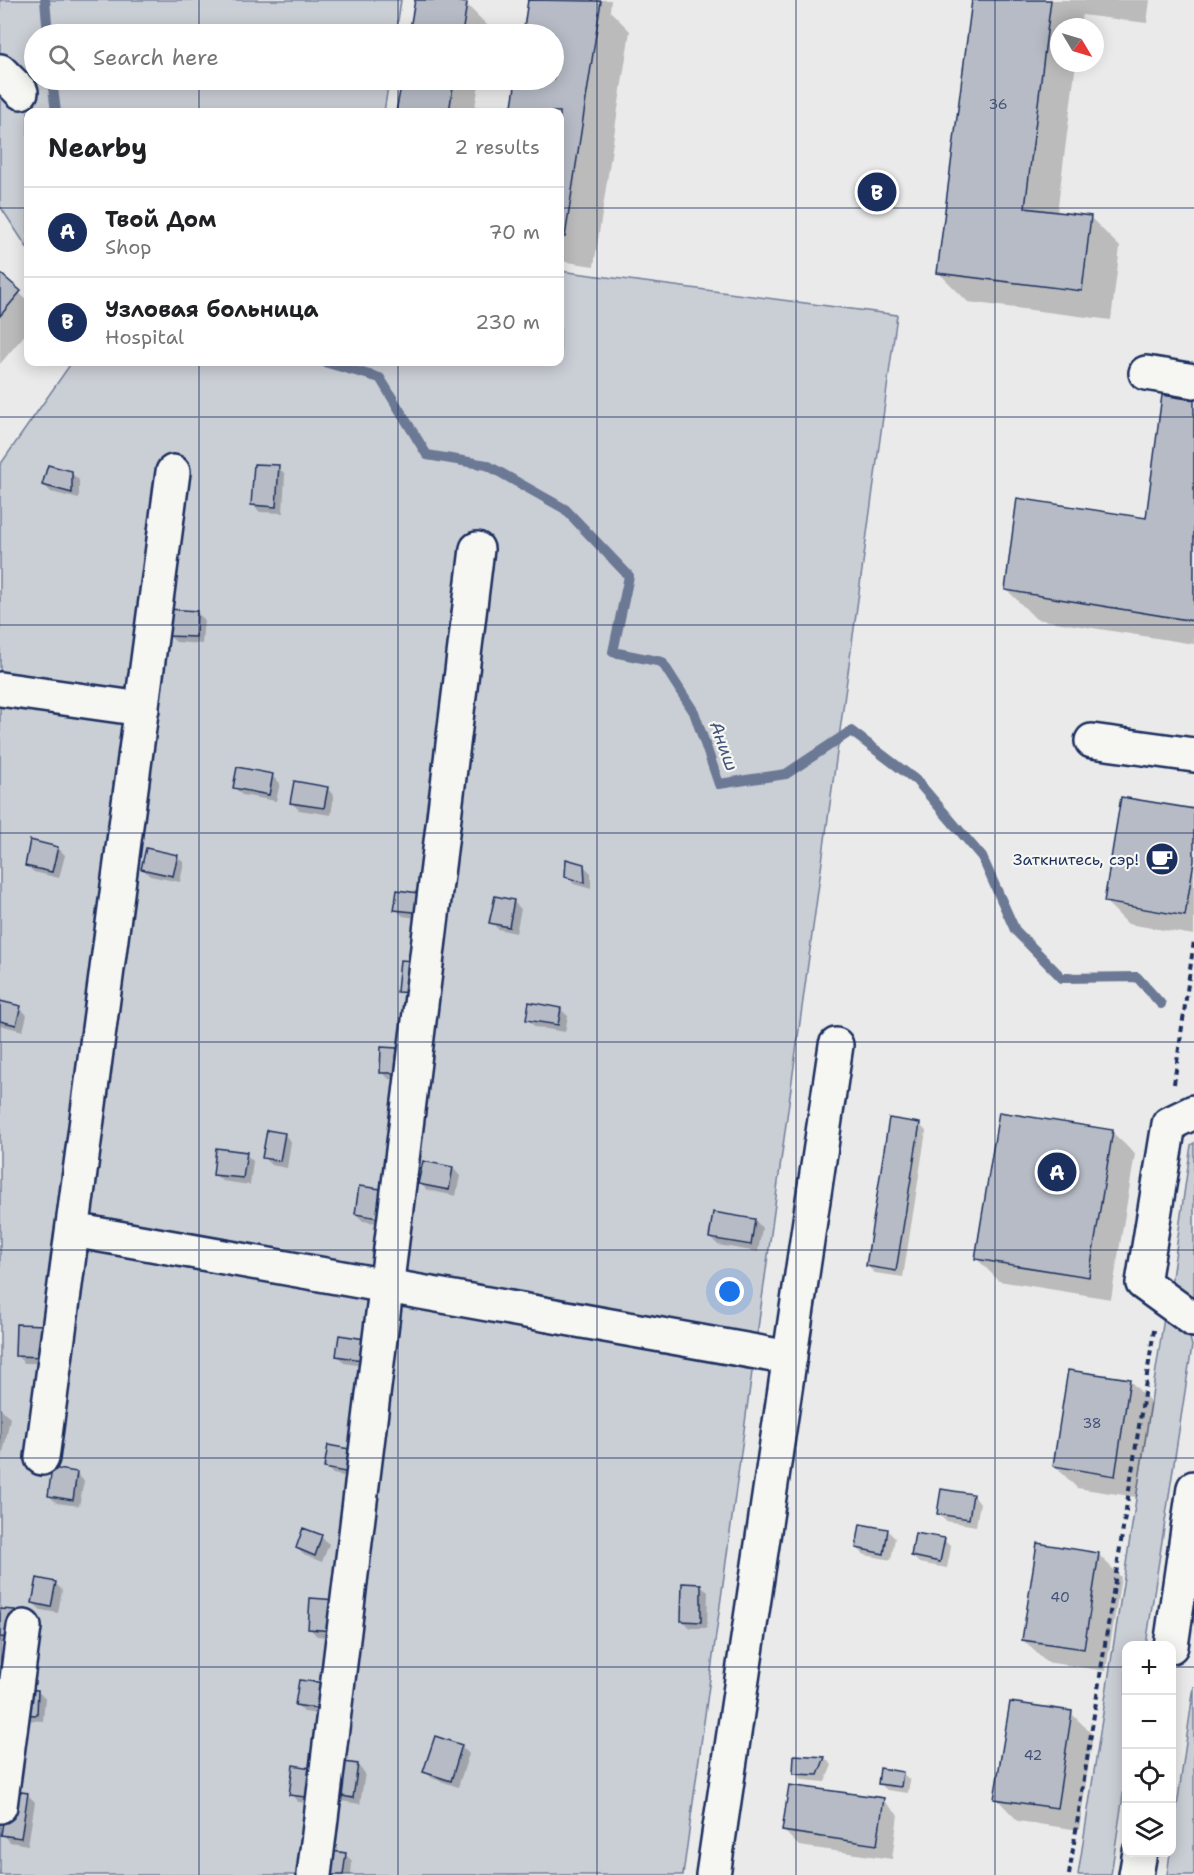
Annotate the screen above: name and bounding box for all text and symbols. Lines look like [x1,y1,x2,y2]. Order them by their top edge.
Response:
north arrow [1050,18,1104,72]
search box [24,24,564,90]
icon: search [45,41,78,74]
text: Search here [93,43,219,72]
house number: 36 [988,95,1008,113]
text: Nearby [48,130,147,165]
text: 2 results [454,134,540,160]
pin: B [858,170,896,214]
text: Твой Дом [105,205,216,234]
text: A [60,219,75,245]
text: 70 m [488,219,540,245]
text: Shop [105,234,152,260]
text: Узловая больница [105,295,319,324]
text: B [61,309,74,335]
text: 230 m [475,309,540,335]
text: Hospital [105,324,184,350]
water label: Аниш [704,718,744,774]
cafe icon: Заткнитесь, сэр! [1144,841,1180,877]
place label: Заткнитесь, сэр! [1013,849,1139,870]
pin: A [1038,1150,1076,1194]
your location [715,1277,744,1306]
house number: 38 [1082,1414,1102,1432]
house number: 40 [1050,1588,1070,1606]
map controls [1122,1641,1176,1857]
button: + [1122,1641,1176,1695]
button: − [1122,1695,1176,1749]
house number: 42 [1024,1746,1042,1764]
button: locate [1122,1749,1176,1803]
button: layers [1122,1803,1176,1857]

